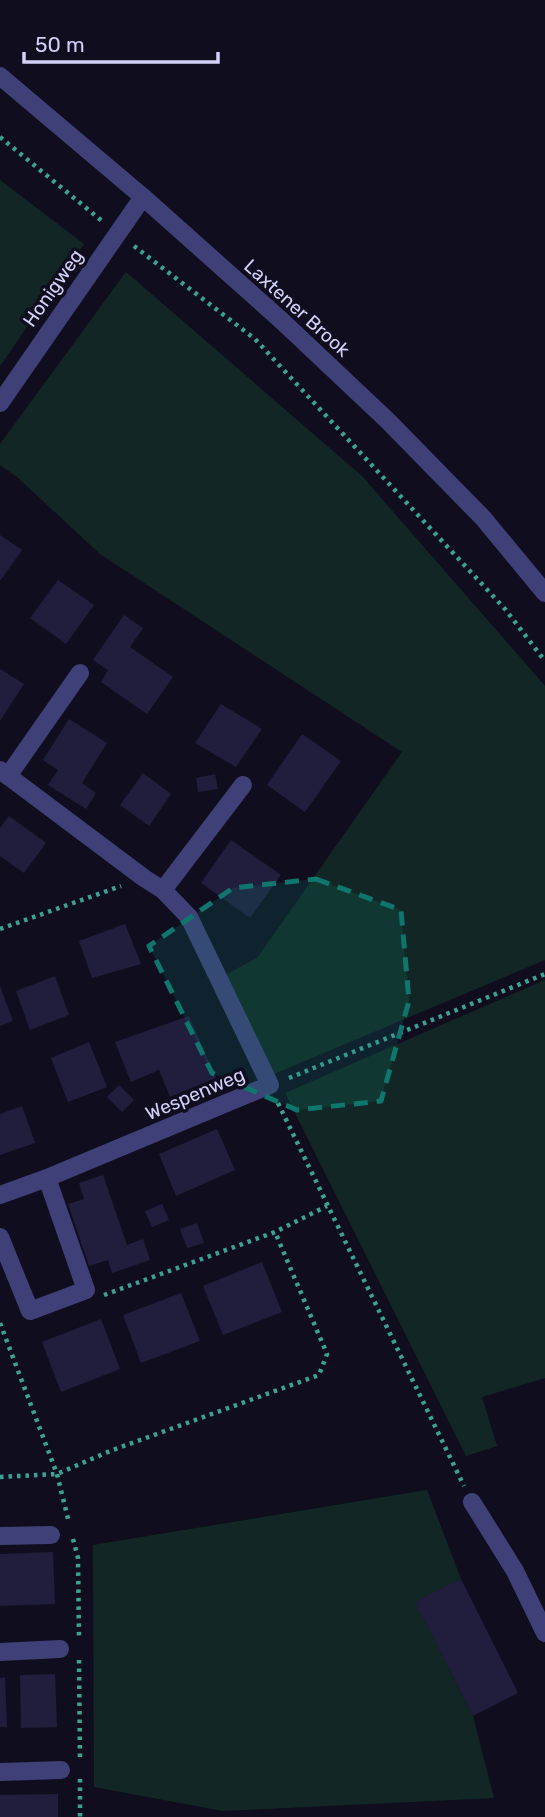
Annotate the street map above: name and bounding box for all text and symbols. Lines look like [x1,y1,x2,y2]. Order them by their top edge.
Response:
scale bar [24,21,219,65]
text: 50 m [35,32,85,57]
street label: Honigweg [18,245,88,331]
street label: Laxtener Brook [239,254,355,362]
street label: Wespenweg [142,1063,248,1125]

